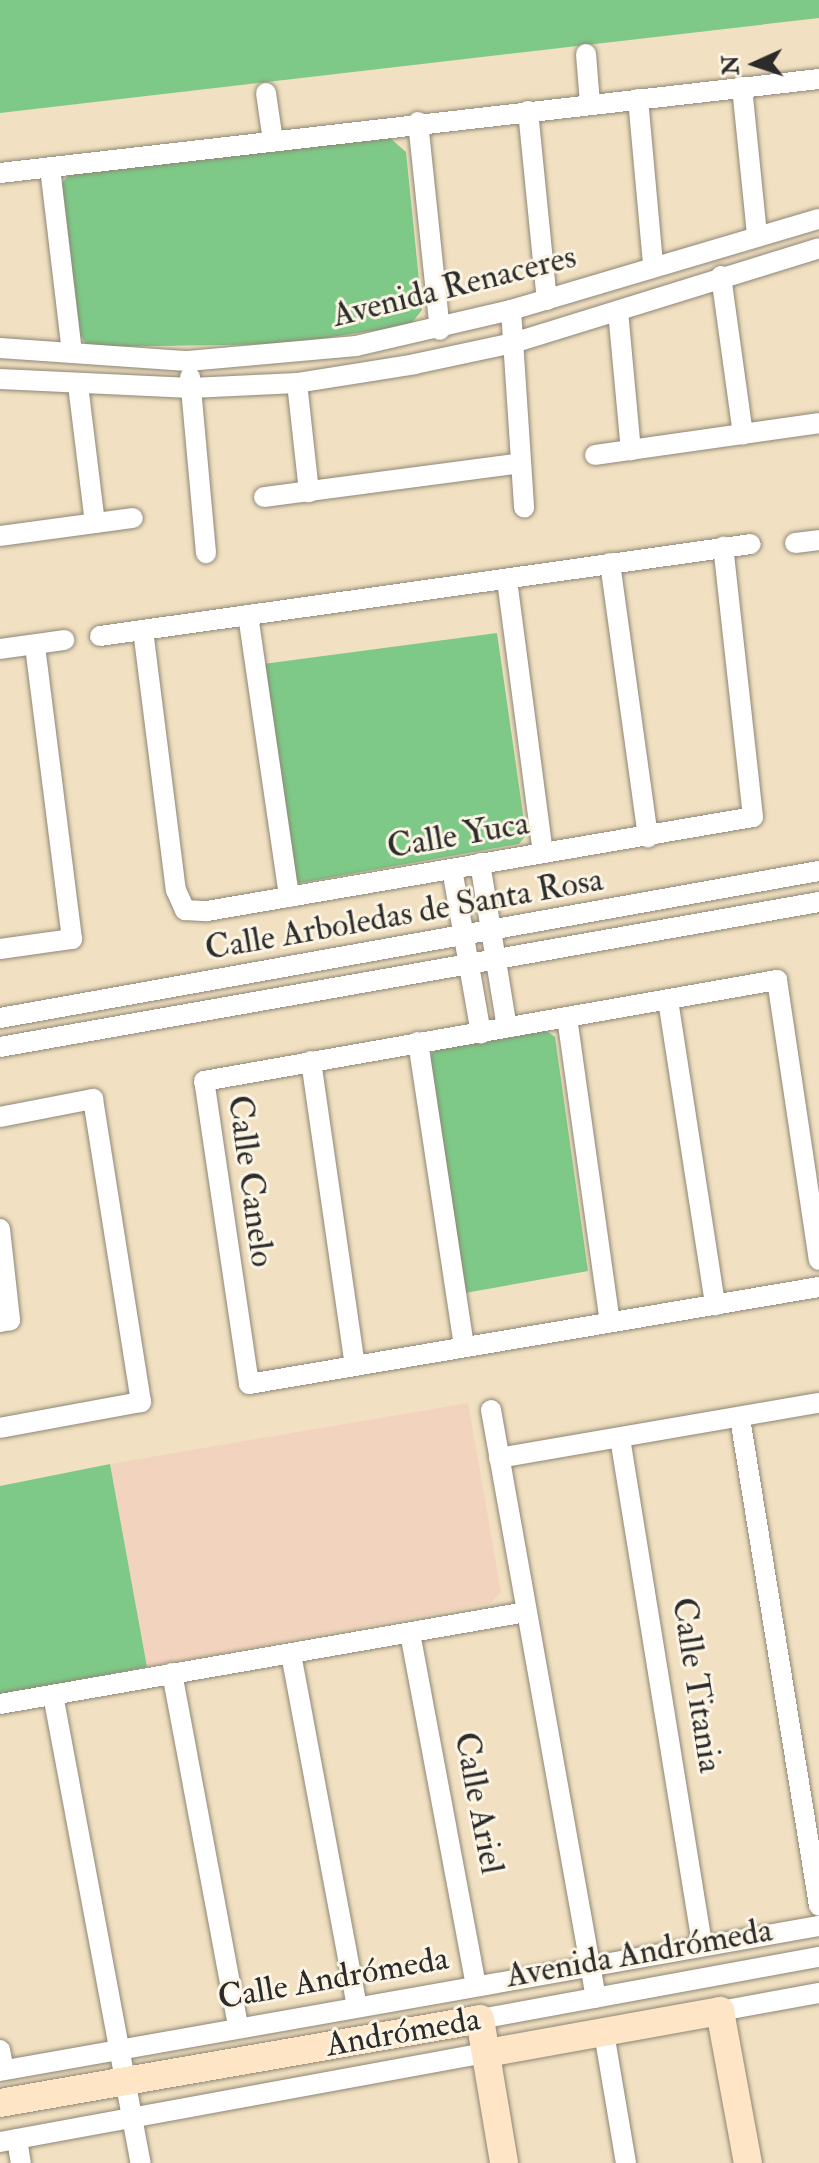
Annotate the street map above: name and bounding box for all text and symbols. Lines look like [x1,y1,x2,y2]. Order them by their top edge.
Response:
north arrow [715,24,795,104]
text: N [717,55,746,76]
street label: Avenida Renaceres [328,236,580,336]
street label: Calle Yuca [384,802,532,868]
street label: Calle Arboledas de Santa Rosa [202,859,606,969]
street label: Calle Canelo [219,1093,283,1269]
street label: Calle Titania [663,1595,731,1775]
street label: Calle Ariel [445,1729,513,1877]
street label: Avenida Andrómeda [503,1910,775,1996]
street label: Calle Andrómeda [215,1938,451,2018]
street label: Andrómeda [323,1998,483,2066]

